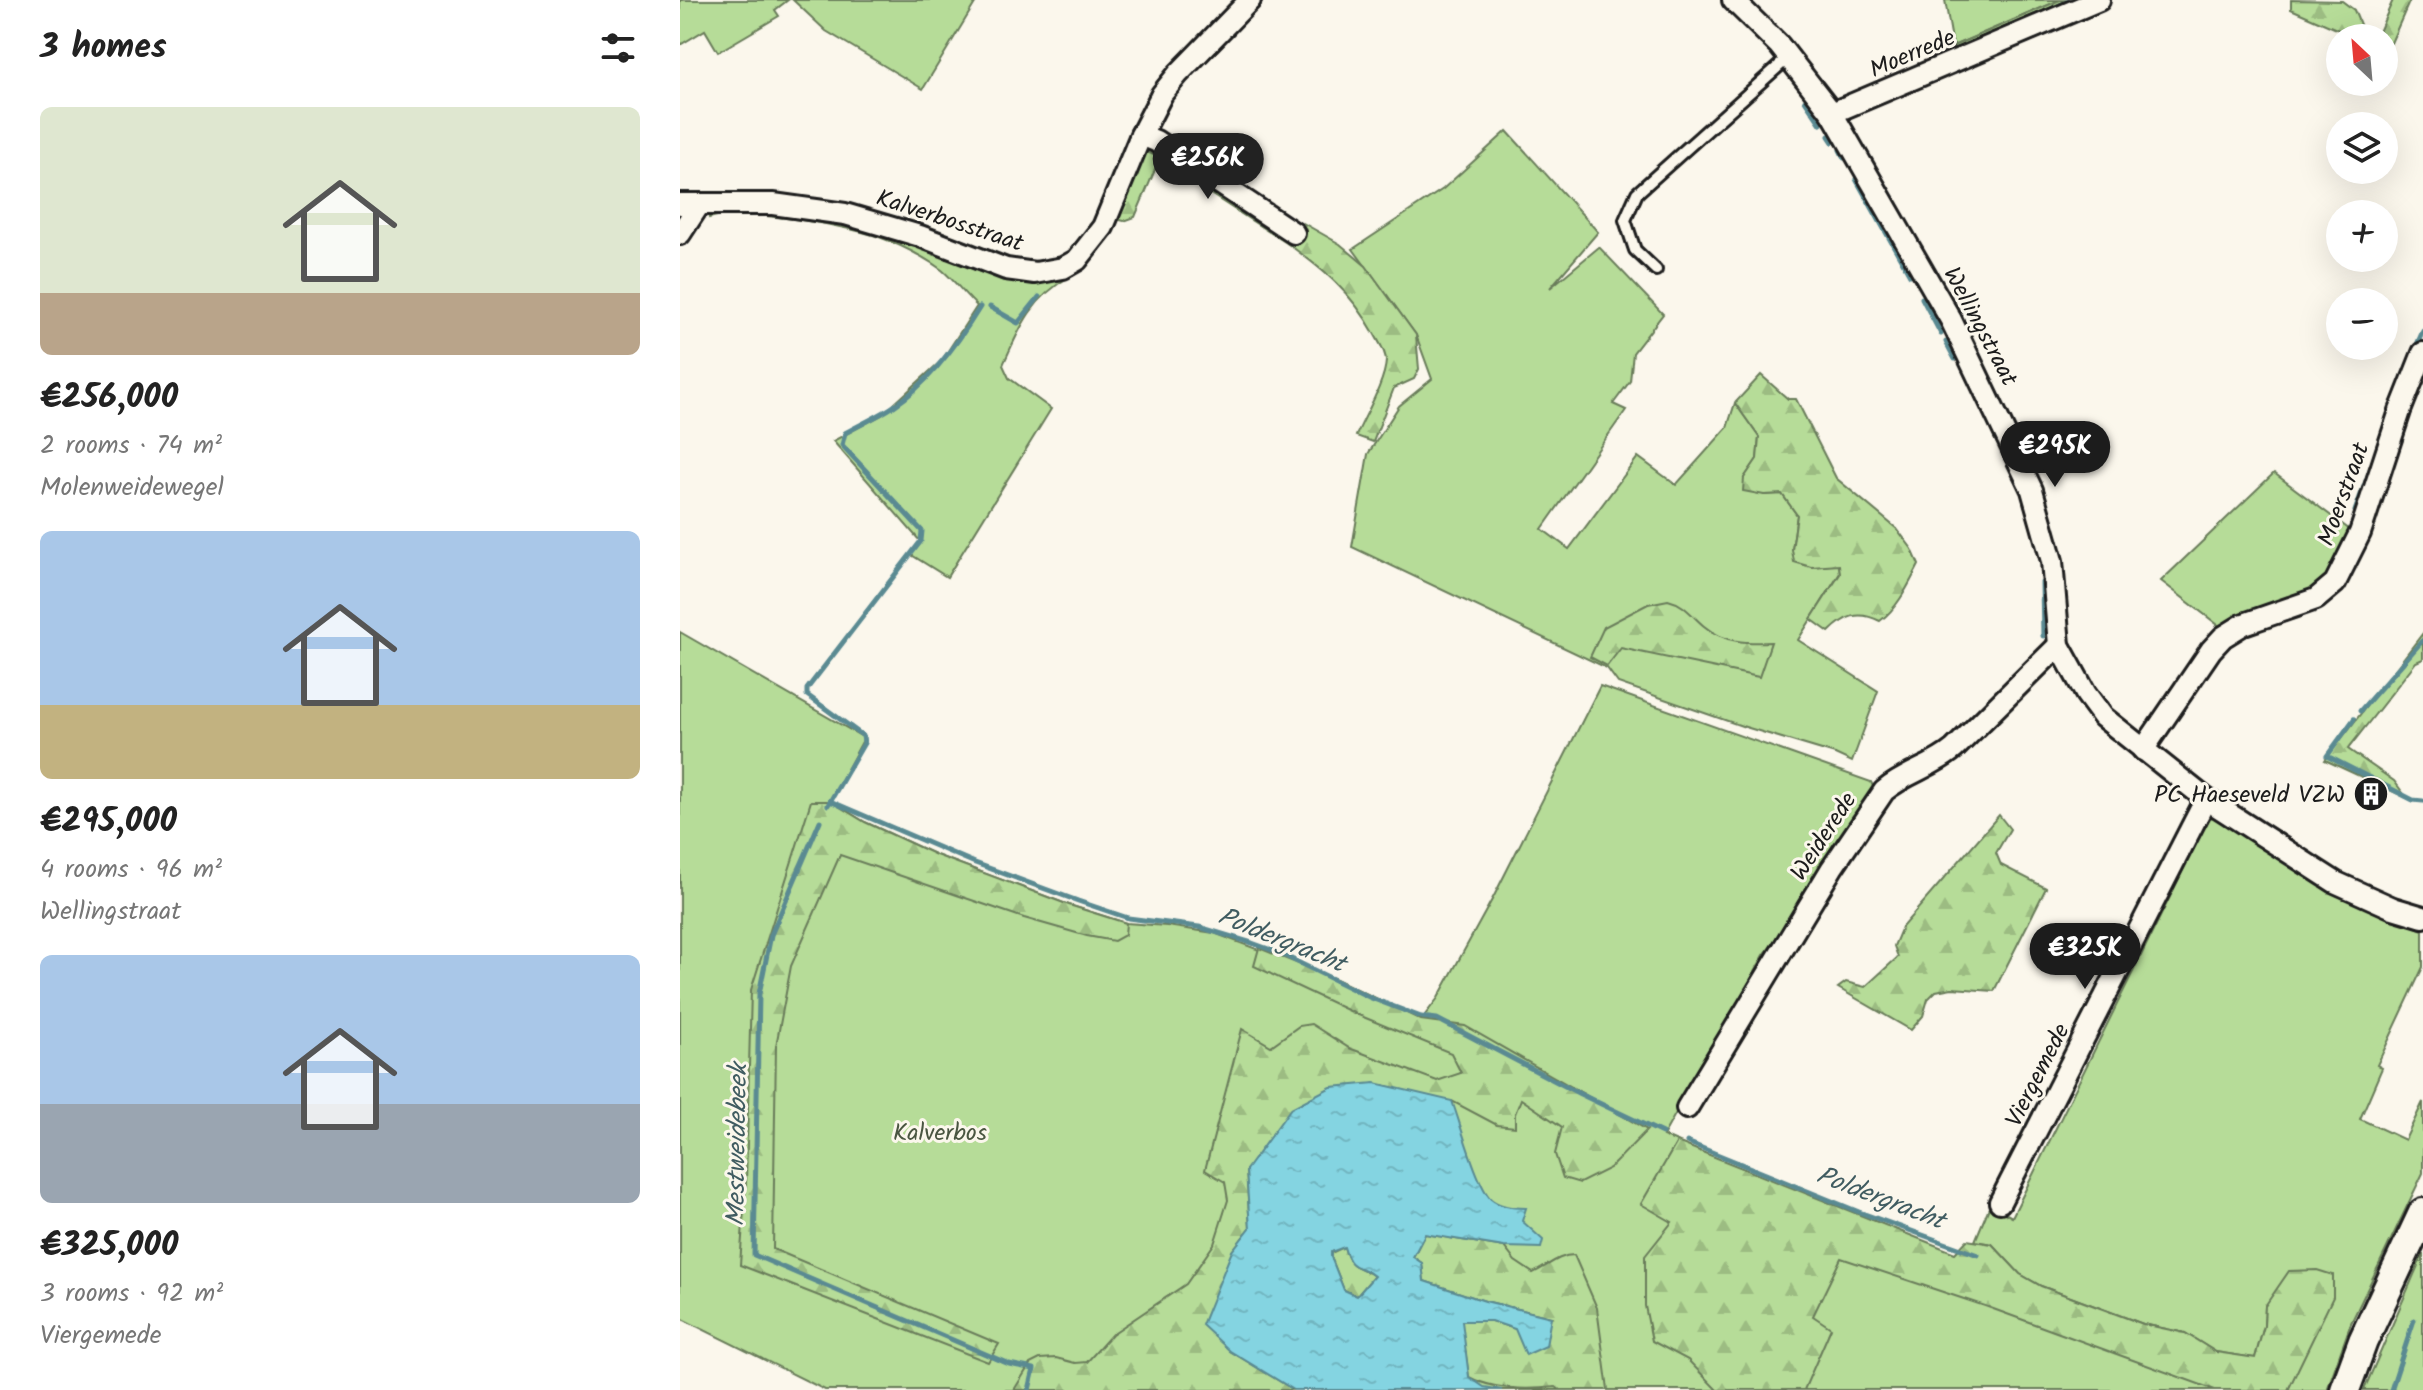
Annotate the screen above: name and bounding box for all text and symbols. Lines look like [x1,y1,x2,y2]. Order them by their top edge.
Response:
street label: Moerrede [1864,19,1962,90]
text: 3 homes [40,21,167,75]
north arrow [2326,24,2398,96]
map controls [2326,24,2398,360]
icon: filters [596,26,640,70]
button: layers [2326,112,2398,184]
pin: €256K [1152,133,1264,201]
text: €256K [1171,138,1245,180]
icon: home [268,159,412,303]
street label: Kalverbosstraat [871,179,1029,264]
button: + [2326,200,2398,272]
street label: Wellingstraat [1932,260,2028,394]
button: − [2326,288,2398,360]
text: €256,000 [40,371,178,425]
pin: €295K [1999,421,2111,489]
text: 2 rooms · 74 m² [40,425,222,467]
text: €295K [2018,426,2092,468]
street label: Moerstraat [2308,437,2381,552]
text: Molenweidewegel [40,467,224,509]
icon: home [268,583,412,727]
building icon: PC Haeseveld VZW [2352,775,2390,813]
place label: PC Haeseveld VZW [2154,776,2345,815]
street label: Weiderede [1781,784,1868,889]
text: €295,000 [40,795,177,849]
text: 4 rooms · 96 m² [40,849,222,891]
text: Wellingstraat [40,891,181,933]
water label: Poldergracht [1211,896,1355,987]
pin: €325K [2029,923,2141,991]
text: €325K [2048,928,2122,970]
icon: home [268,1007,412,1151]
street label: Viergemede [1996,1017,2081,1134]
water label: Mestweidebeek [716,1060,760,1227]
park label: Kalverbos [893,1114,987,1153]
water label: Poldergracht [1810,1155,1954,1244]
text: €325,000 [40,1219,178,1273]
text: 3 rooms · 92 m² [40,1273,223,1315]
text: Viergemede [40,1315,161,1357]

